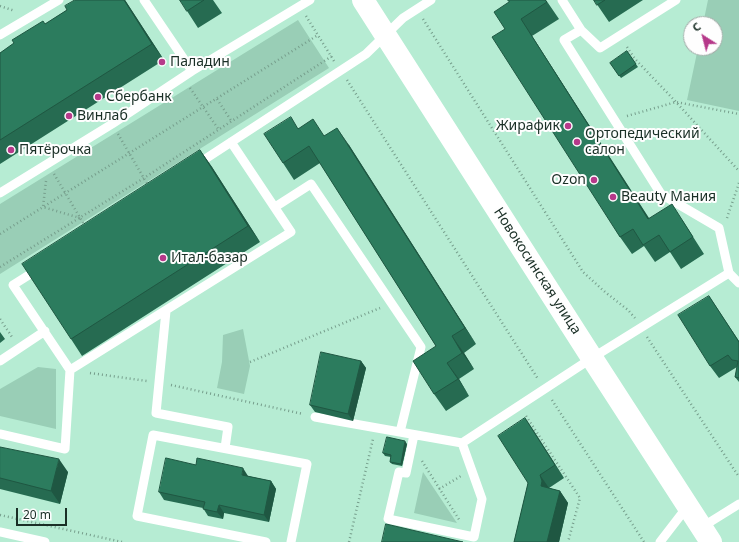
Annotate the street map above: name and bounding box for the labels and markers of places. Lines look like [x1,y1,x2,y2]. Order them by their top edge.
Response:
place label: Паладин [170,54,230,70]
marker: Паладин [157,57,167,67]
place label: Сбербанк [106,89,172,105]
marker: Сбербанк [93,92,103,102]
place label: Винлаб [77,108,128,124]
marker: Винлаб [64,111,74,121]
place label: Жирафик [496,118,560,134]
marker: Жирафик [563,121,573,131]
place label: Ортопедический салон [585,126,700,158]
marker: Ортопедический салон [572,137,582,147]
place label: Пятёрочка [19,142,91,158]
marker: Пятёрочка [6,145,16,155]
place label: Ozon [551,172,586,188]
marker: Ozon [589,175,599,185]
place label: Beauty Мания [621,189,716,205]
marker: Beauty Мания [608,192,618,202]
place label: Итал-базар [171,250,248,266]
marker: Итал-базар [158,253,168,263]

